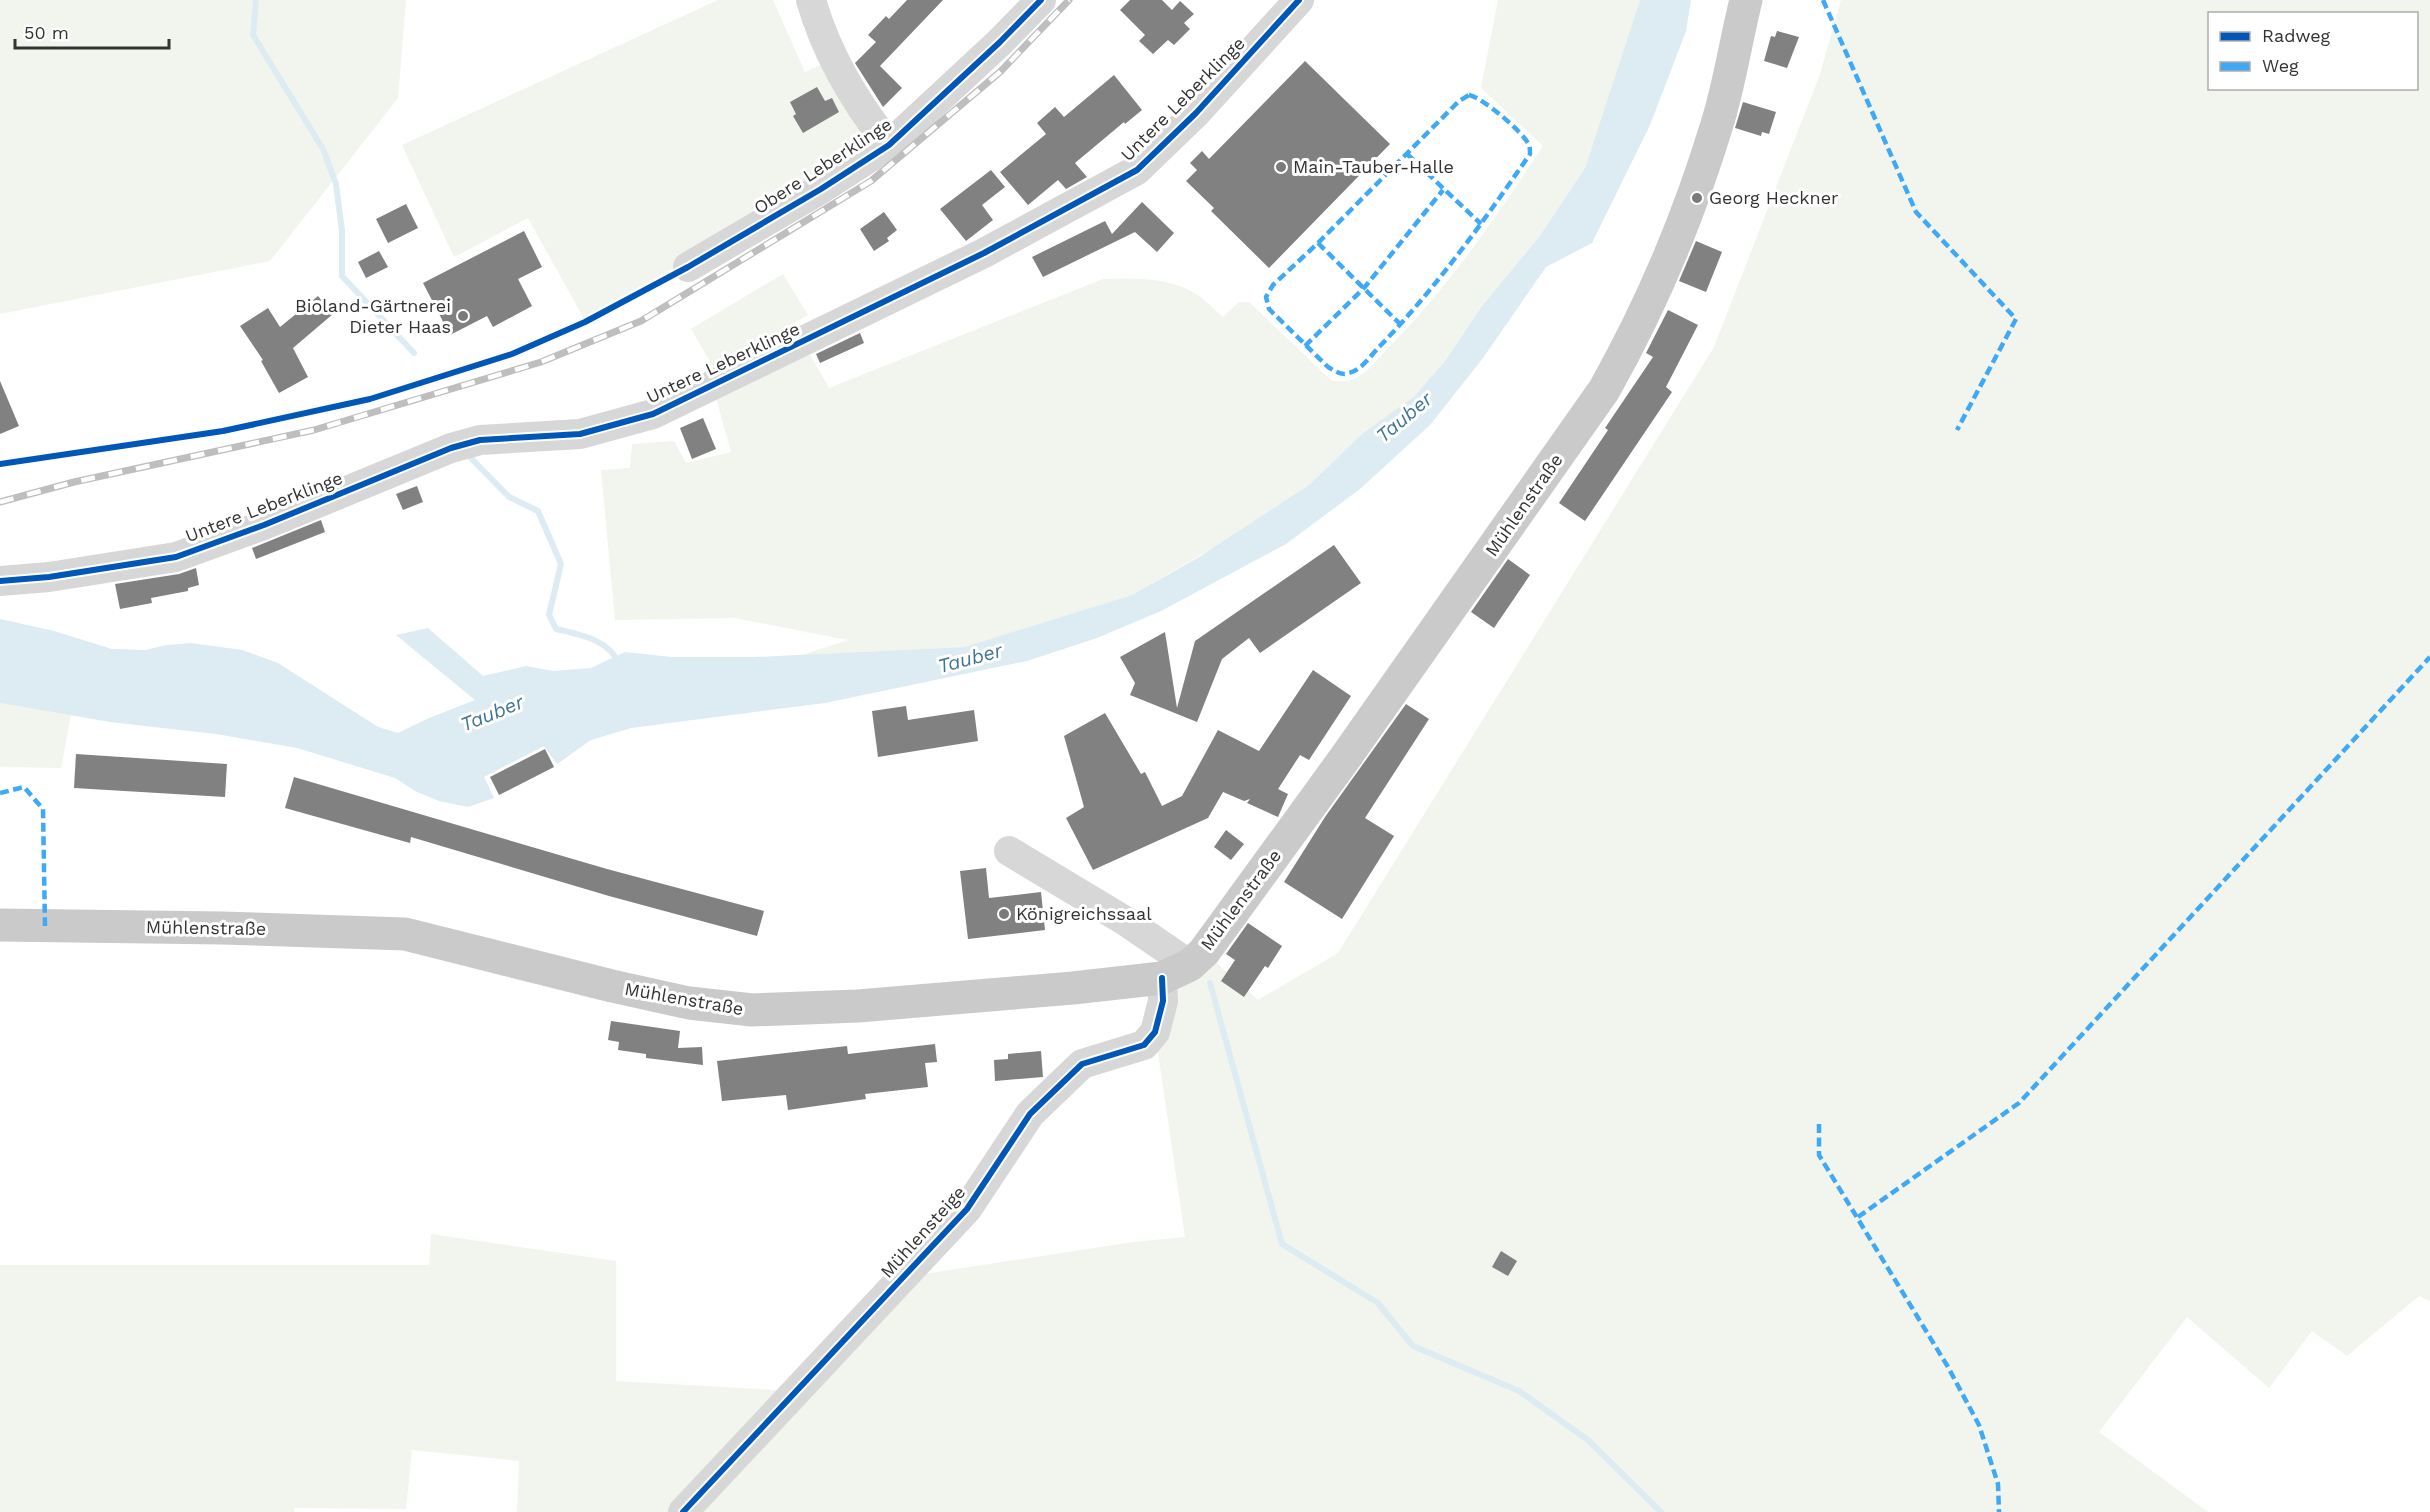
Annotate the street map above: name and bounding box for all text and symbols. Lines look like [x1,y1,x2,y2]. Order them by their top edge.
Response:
scale bar [15,12,170,50]
legend [2208,12,2418,90]
text: 50 m [24,22,69,43]
text: Radweg [2262,25,2331,46]
street label: Untere Leberklinge [1116,32,1249,165]
text: Weg [2262,55,2299,76]
street label: Obere Leberklinge [750,113,896,218]
place label: Main-Tauber-Halle [1293,156,1454,177]
marker: Main-Tauber-Halle [1274,160,1288,174]
place label: Georg Heckner [1709,187,1838,208]
marker: Georg Heckner [1690,191,1704,205]
place label: Bioland-Gärtnerei Dieter Haas [295,295,451,337]
marker: Bioland-Gärtnerei Dieter Haas [456,309,470,323]
street label: Untere Leberklinge [643,318,803,407]
water label: Tauber [1371,386,1438,447]
street label: Mühlenstraße [1480,449,1567,560]
street label: Untere Leberklinge [182,467,345,546]
water label: Tauber [935,638,1006,678]
water label: Tauber [457,689,528,736]
street label: Mühlenstraße [1196,845,1285,954]
place label: Königreichssaal [1016,903,1152,924]
marker: Königreichssaal [997,907,1011,921]
street label: Mühlenstraße [146,916,266,939]
street label: Mühlenstraße [623,978,745,1019]
street label: Mühlensteige [876,1181,969,1282]

